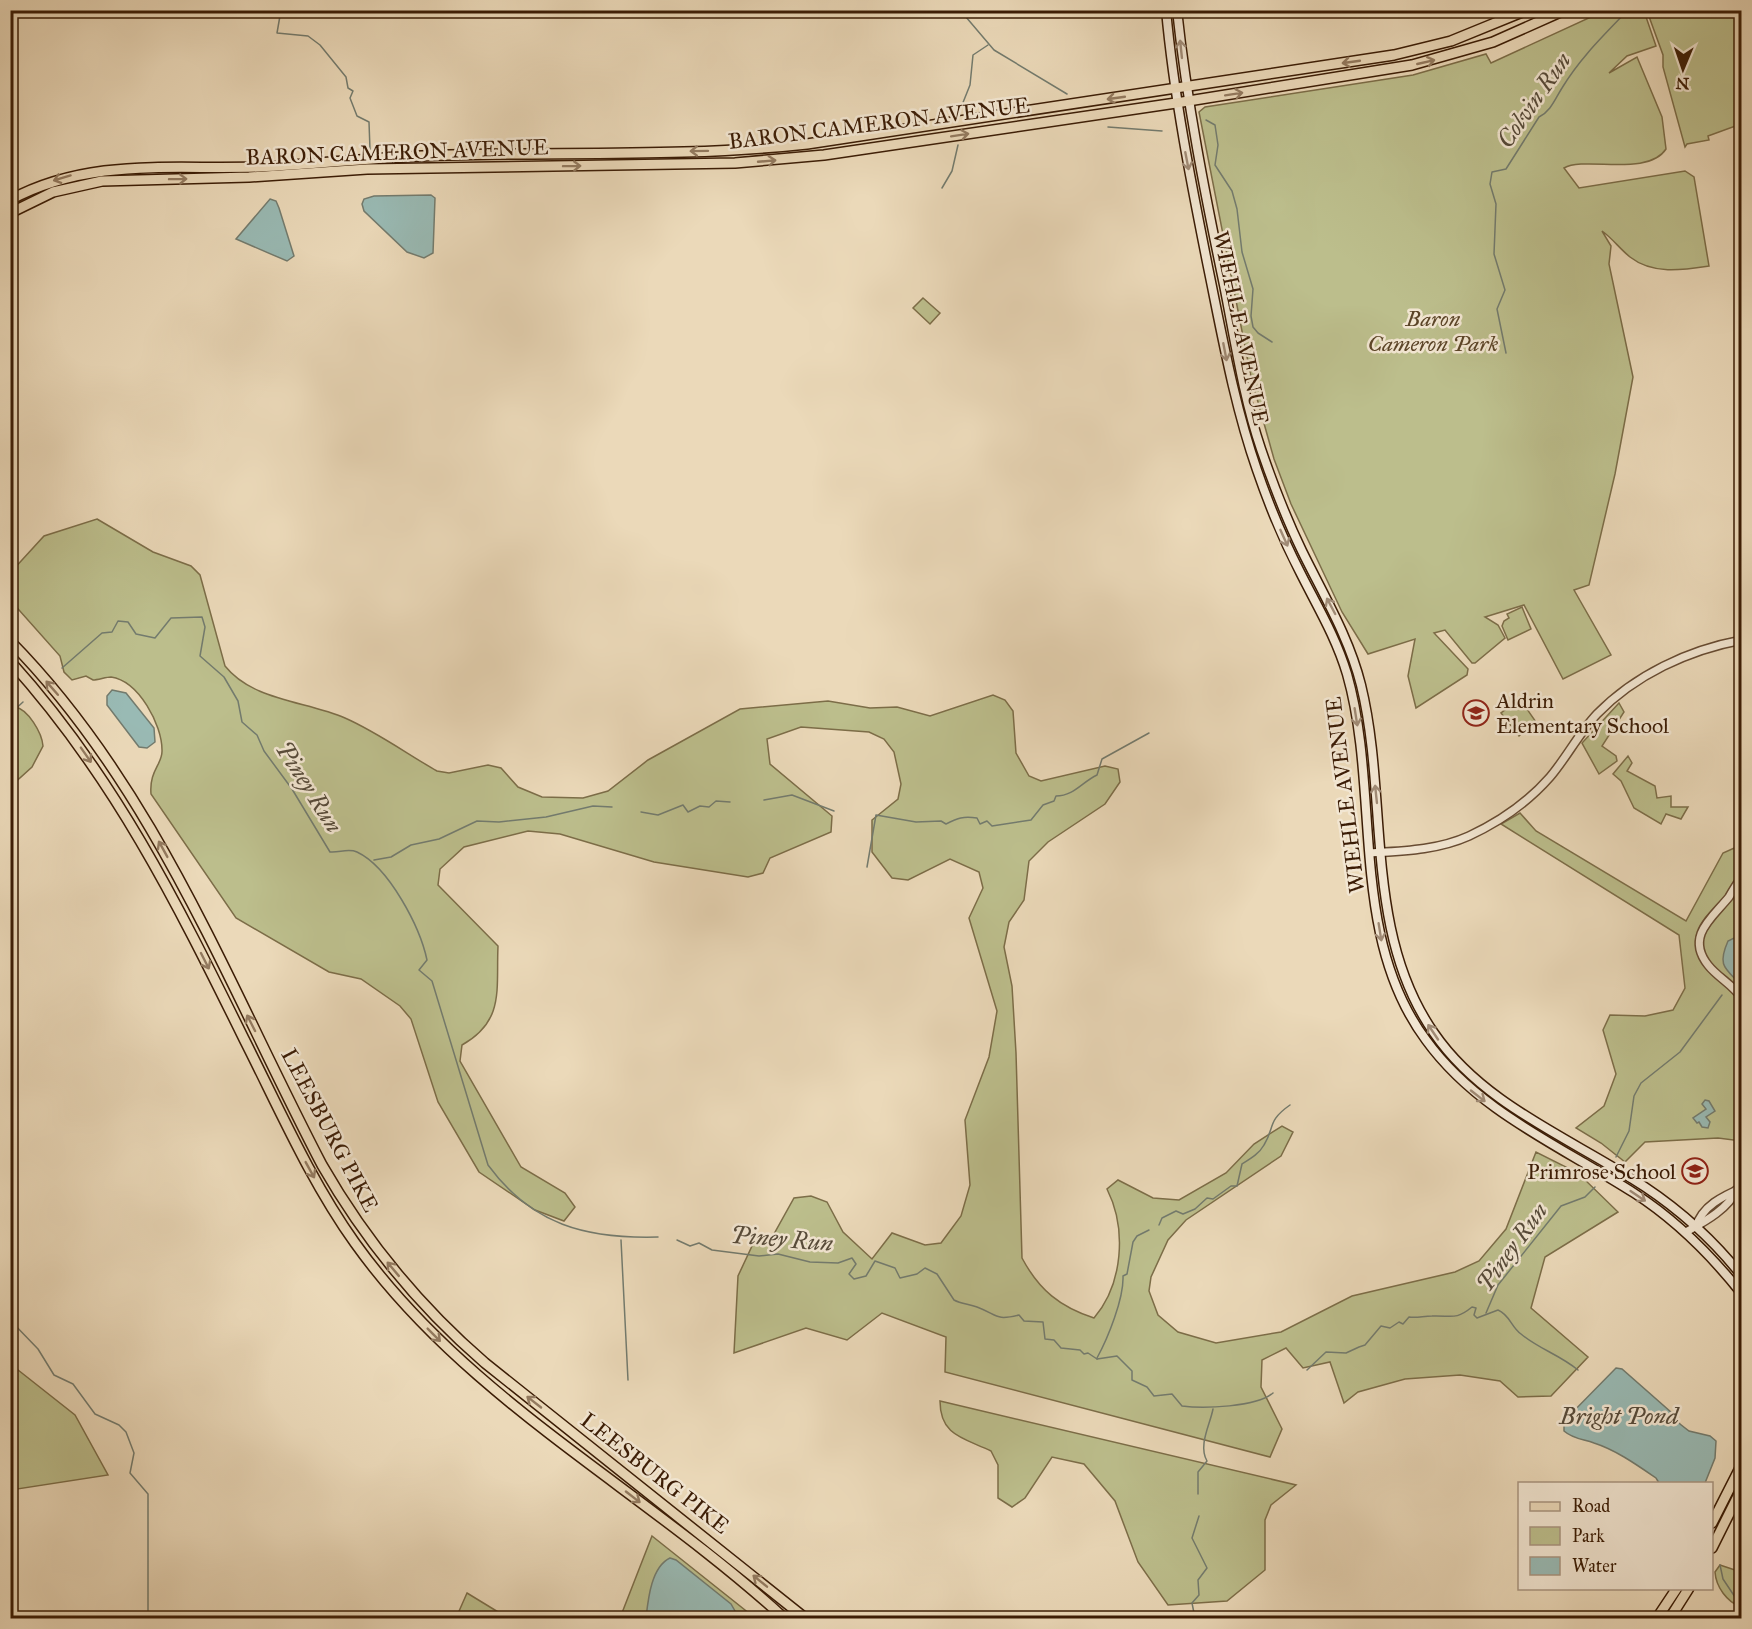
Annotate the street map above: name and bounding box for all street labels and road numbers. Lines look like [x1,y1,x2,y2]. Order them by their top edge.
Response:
street label: BARON CAMERON AVENUE [727,91,1031,155]
street label: BARON CAMERON AVENUE [245,133,549,171]
street label: WIEHLE AVENUE [1207,228,1275,428]
street label: WIEHLE AVENUE [1320,695,1370,895]
street label: LEESBURG PIKE [276,1044,385,1217]
street label: LEESBURG PIKE [575,1407,735,1540]

